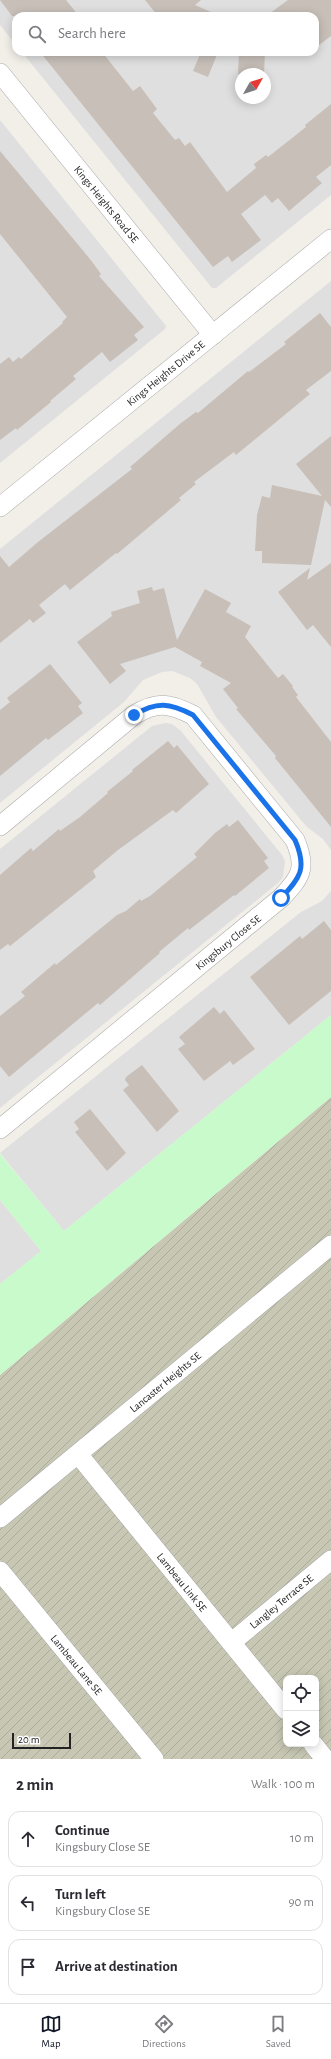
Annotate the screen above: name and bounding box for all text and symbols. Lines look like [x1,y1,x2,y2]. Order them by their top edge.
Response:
search box [12,12,319,56]
icon: search [26,23,48,45]
text: Search here [58,26,126,41]
north arrow [235,68,271,104]
street label: Kings Heights Road SE [72,164,141,245]
street label: Kings Heights Drive SE [125,338,207,408]
route end [125,706,143,724]
route start [272,889,290,907]
street label: Kingsbury Close SE [194,912,264,972]
street label: Lancaster Heights SE [128,1349,204,1415]
street label: Lambeau Link SE [155,1551,209,1614]
street label: Langley Terrace SE [248,1572,316,1631]
street label: Lambeau Lane SE [48,1633,105,1698]
map controls [283,1675,319,1747]
button: locate [283,1675,319,1711]
button: layers [283,1711,319,1747]
scale bar [12,1731,71,1750]
text: 20 m [18,1734,39,1745]
text: 2 min [16,1776,54,1793]
text: Walk · 100 m [251,1778,315,1791]
text: Continue [55,1823,110,1838]
icon: ahead [17,1828,39,1850]
text: 10 m [290,1832,314,1845]
text: Kingsbury Close SE [55,1841,150,1854]
text: Turn left [55,1887,106,1902]
icon: left [17,1892,39,1914]
text: 90 m [288,1896,314,1909]
text: Kingsbury Close SE [55,1905,150,1918]
icon: arrive [17,1956,39,1978]
text: Arrive at destination [55,1959,178,1974]
tab: Map [40,2013,62,2050]
tab: Directions [142,2013,186,2050]
tab: Saved [266,2013,291,2050]

